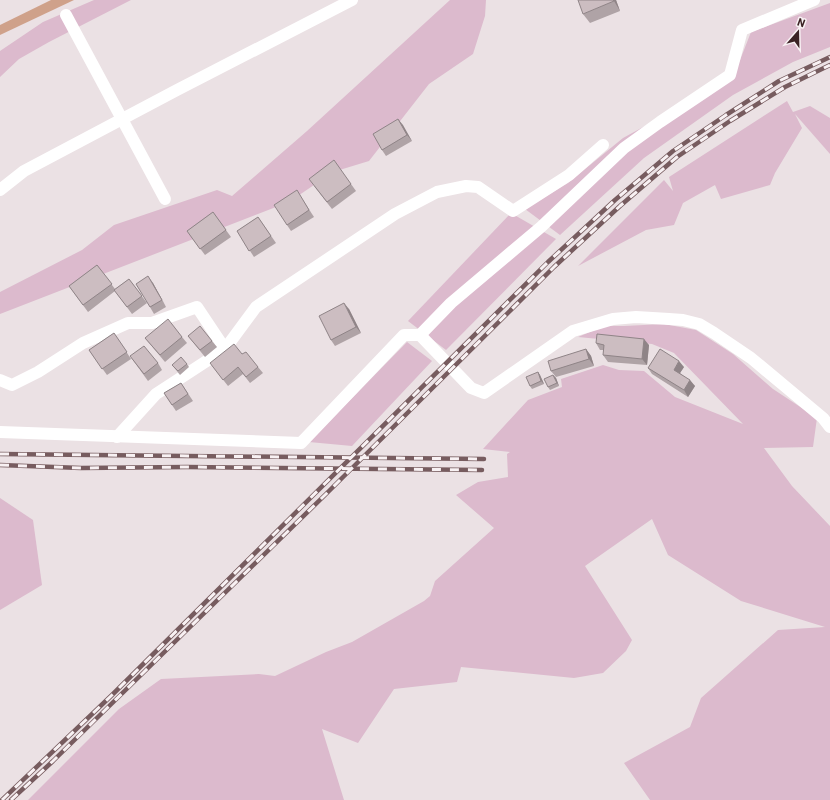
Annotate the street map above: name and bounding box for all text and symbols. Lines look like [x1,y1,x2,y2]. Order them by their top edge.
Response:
north arrow [778,12,818,52]
text: N [796,15,807,29]

